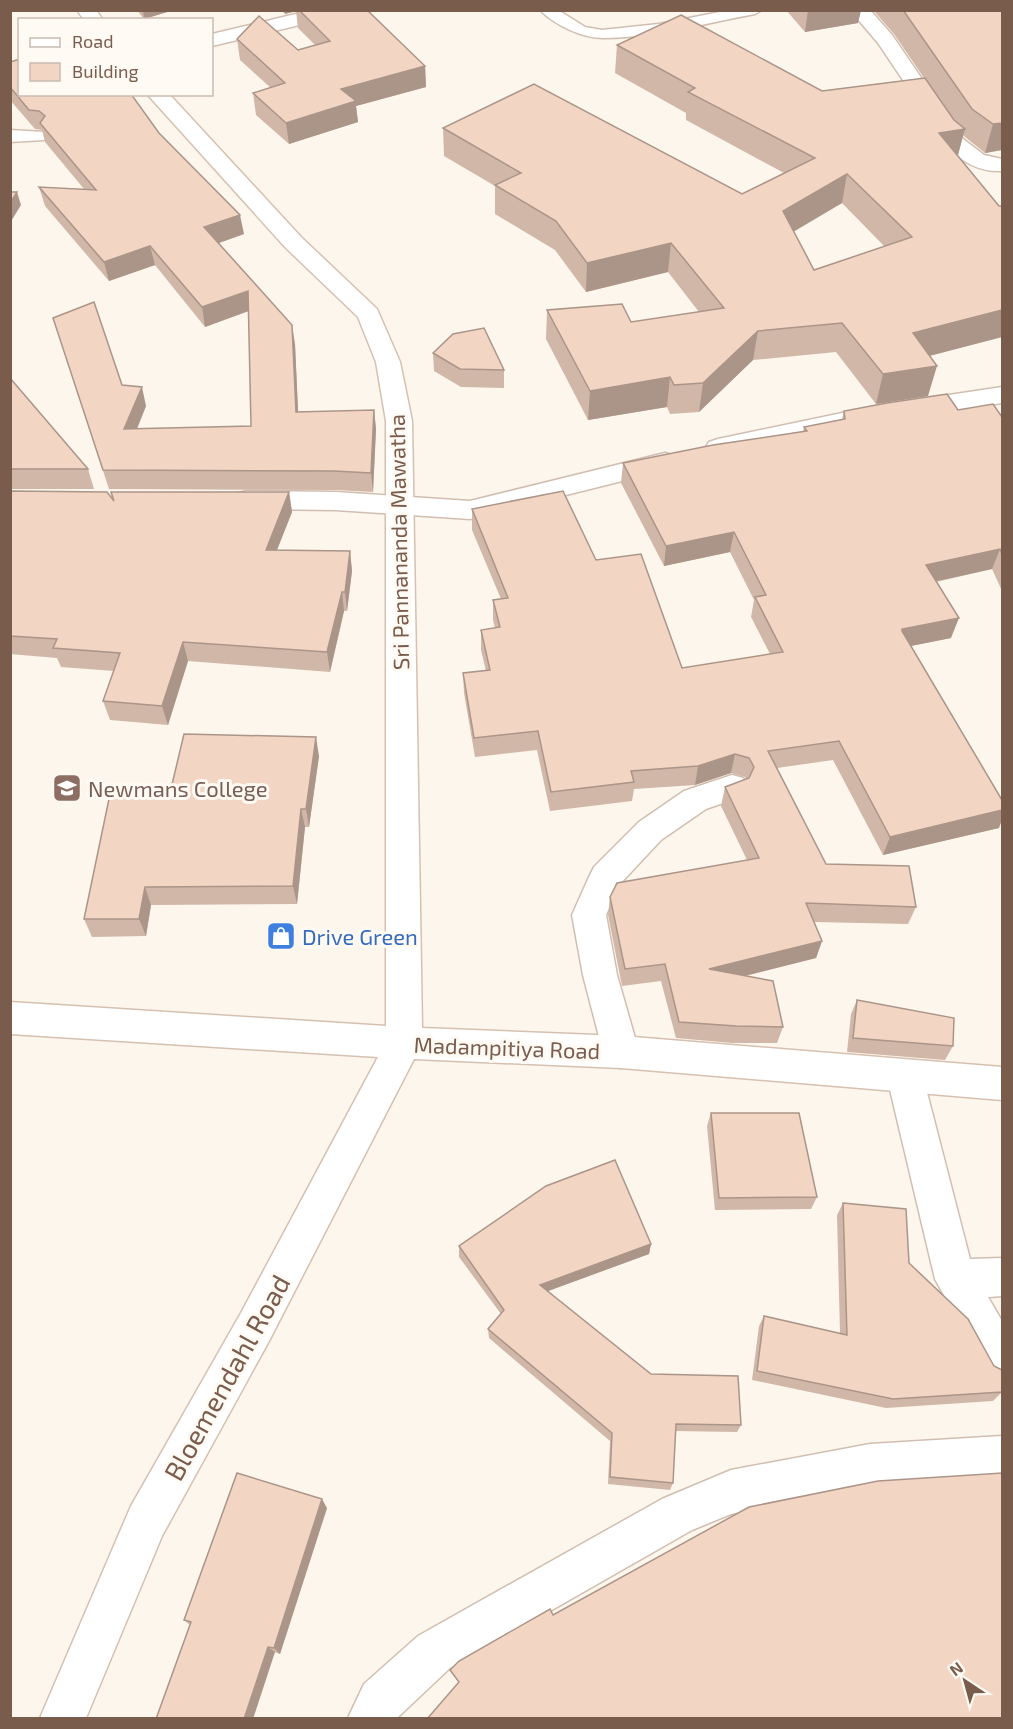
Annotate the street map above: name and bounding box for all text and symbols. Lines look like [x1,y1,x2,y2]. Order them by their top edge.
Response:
legend [18,18,213,96]
text: Road [72,30,113,52]
text: Building [72,60,139,82]
street label: Sri Pannananda Mawatha [383,414,413,670]
school or university icon: Newmans College [51,772,83,804]
place label: Newmans College [88,775,268,801]
shop icon: Drive Green [265,920,297,952]
place label: Drive Green [302,923,418,949]
street label: Madampitiya Road [413,1031,601,1063]
street label: Bloemendahl Road [156,1269,296,1485]
north arrow [935,1651,995,1711]
text: N [946,1657,966,1680]

